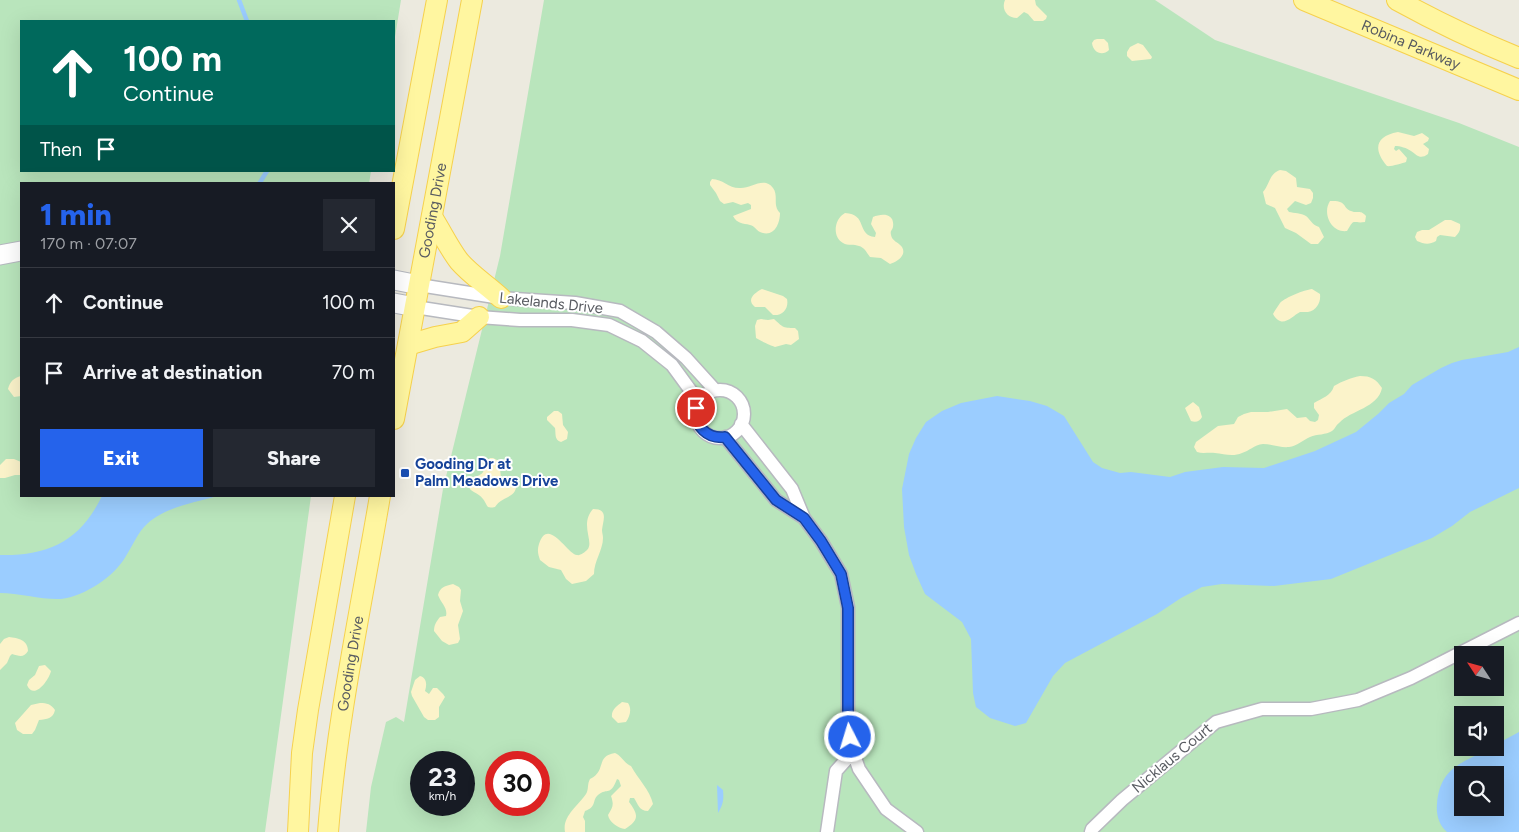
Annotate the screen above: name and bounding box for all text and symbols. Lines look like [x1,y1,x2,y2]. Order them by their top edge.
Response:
street label: Robina Parkway [1359,16,1463,74]
text: 100 m [123,38,222,80]
icon: ahead [40,40,105,105]
text: Continue [123,80,214,107]
icon: arrive [92,135,120,163]
text: Then [40,138,82,161]
street label: Gooding Drive [415,161,450,260]
text: 1 min [40,196,112,233]
button: close [323,199,375,251]
text: 170 m · 07:07 [40,234,137,253]
icon: ahead [40,289,68,317]
street label: Lakelands Drive [498,289,604,317]
text: Continue [83,291,163,314]
text: 100 m [322,291,375,314]
icon: arrive [40,359,68,387]
text: Arrive at destination [83,361,262,384]
text: 70 m [332,361,375,384]
pin [675,387,717,429]
icon: arrive [682,394,710,422]
button: Exit [40,429,203,487]
button: Share [213,429,375,487]
place label: Gooding Dr at Palm Meadows Drive [415,455,559,490]
marker: Gooding Dr at Palm Meadows Drive [399,467,411,479]
street label: Gooding Drive [334,614,367,713]
north arrow [1454,646,1504,696]
map controls [1454,646,1504,816]
button: sound [1454,706,1504,756]
position arrow [823,710,875,762]
street label: Nicklaus Court [1128,719,1216,797]
speed limit sign: 30 [485,751,550,816]
text: 23 [428,762,457,792]
button: search [1454,766,1504,816]
text: km/h [429,789,456,803]

